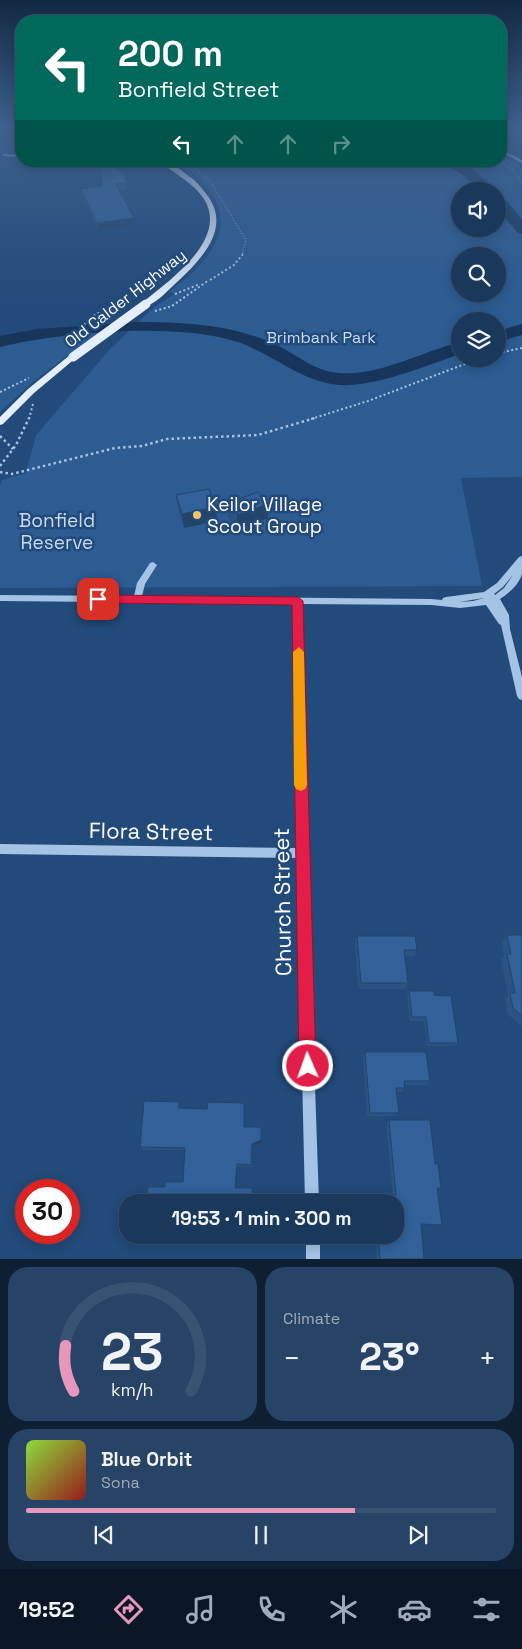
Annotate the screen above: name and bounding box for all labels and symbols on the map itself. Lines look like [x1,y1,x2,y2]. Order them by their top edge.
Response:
street label: Old Calder Highway [60,244,190,352]
park label: Brimbank Park [266,327,376,348]
place label: Keilor Village Scout Group [207,492,322,539]
park label: Bonfield Reserve [19,508,95,555]
marker: Keilor Village Scout Group [191,509,203,521]
pin [77,578,119,620]
street label: Flora Street [89,816,213,846]
street label: Church Street [267,828,297,976]
position arrow [281,1039,333,1091]
speed limit sign: 30 [15,1179,80,1244]

